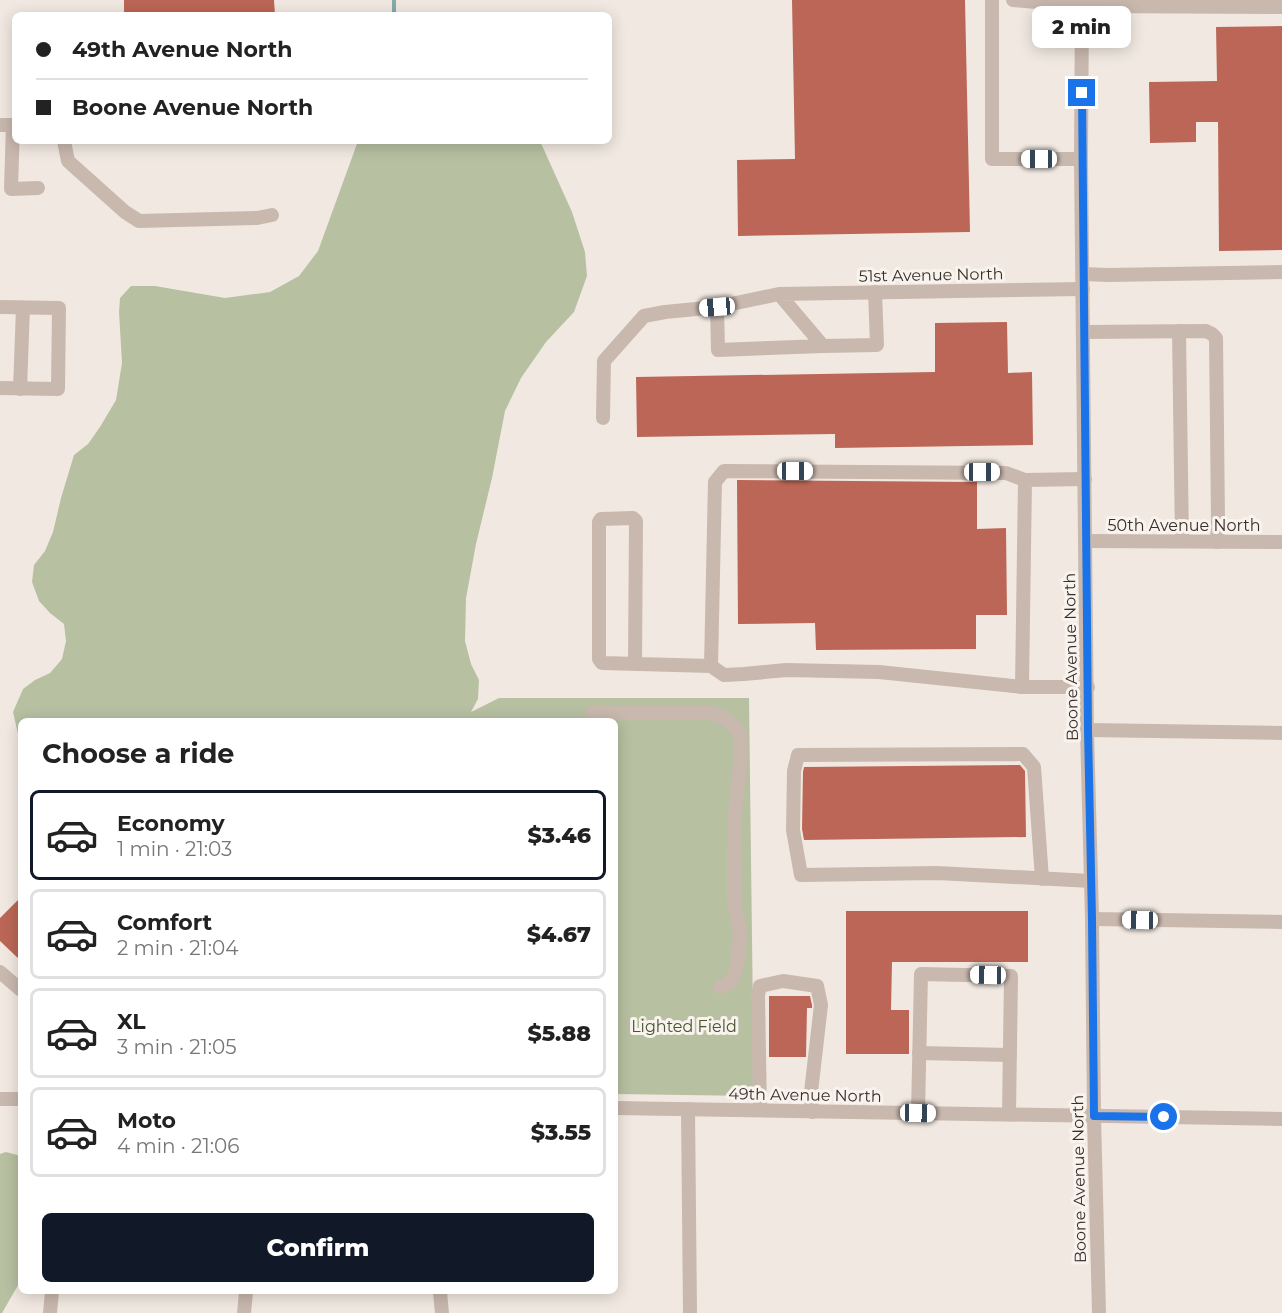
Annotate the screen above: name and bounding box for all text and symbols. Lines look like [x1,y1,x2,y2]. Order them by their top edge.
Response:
callout: 2 min [1032,6,1132,48]
text: 2 min [1052,15,1111,39]
text: 49th Avenue North [72,36,292,63]
route end [1068,79,1095,106]
text: Boone Avenue North [72,94,313,121]
car [1021,150,1057,168]
street label: 51st Avenue North [858,264,1004,286]
car [698,296,736,318]
car [777,462,813,480]
car [964,463,1000,481]
street label: 50th Avenue North [1108,516,1260,535]
street label: Boone Avenue North [1060,573,1082,741]
text: Choose a ride [42,737,234,770]
icon: car [45,808,99,862]
text: Economy [117,810,225,837]
text: $3.46 [528,822,591,849]
text: 1 min · 21:03 [117,837,232,861]
icon: car [45,907,99,961]
text: Comfort [117,909,212,936]
car [1122,911,1158,929]
text: $4.67 [527,921,591,948]
text: 2 min · 21:04 [117,936,239,960]
car [970,966,1006,984]
icon: car [45,1006,99,1060]
text: XL [117,1008,146,1035]
park label: Lighted Field [631,1017,737,1036]
text: $5.88 [528,1020,591,1047]
text: 3 min · 21:05 [117,1035,237,1059]
street label: 49th Avenue North [728,1084,882,1106]
street label: Boone Avenue North [1068,1095,1090,1263]
route start [1150,1103,1177,1130]
car [900,1104,936,1122]
icon: car [45,1105,99,1159]
text: Moto [117,1107,176,1134]
text: $3.55 [531,1119,591,1146]
text: 4 min · 21:06 [117,1134,239,1158]
button: Confirm [42,1213,594,1282]

